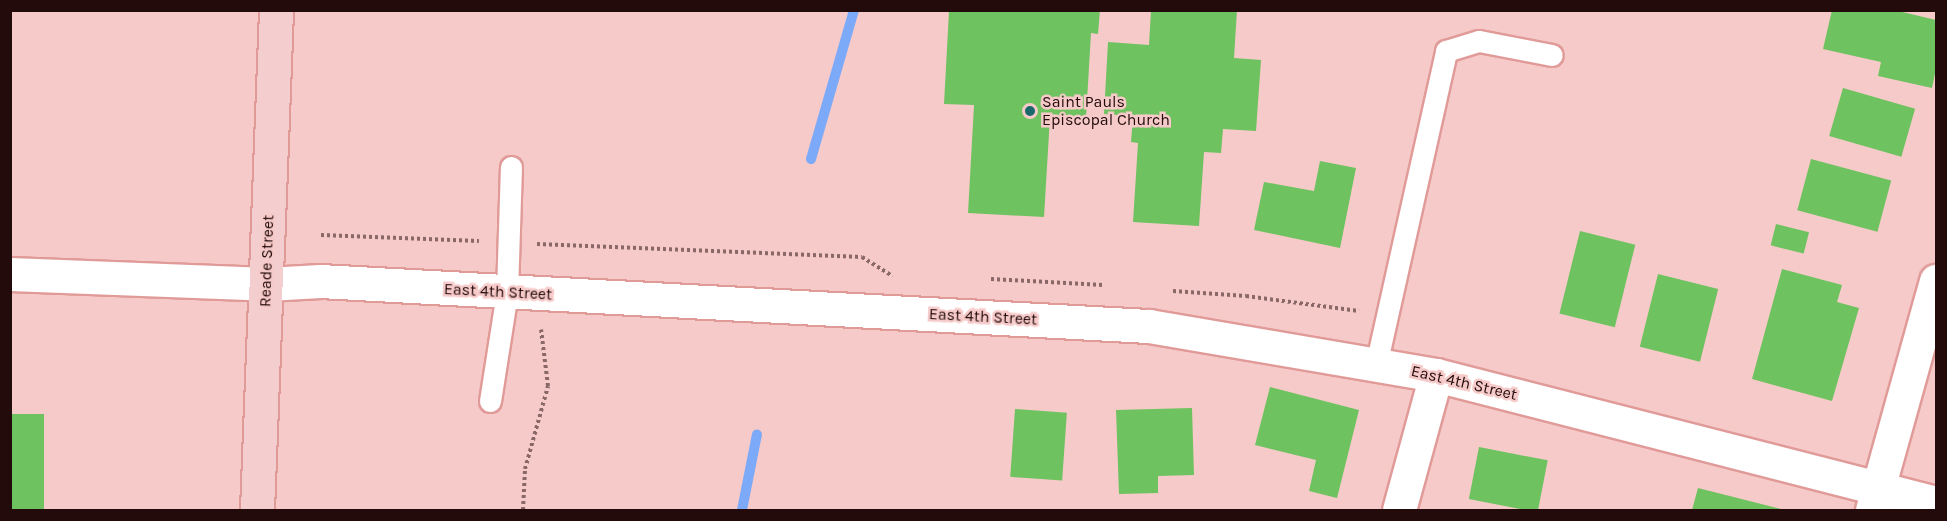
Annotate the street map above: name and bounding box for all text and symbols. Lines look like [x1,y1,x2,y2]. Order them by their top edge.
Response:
place label: Saint Pauls Episcopal Church [1042,92,1170,130]
marker: Saint Pauls Episcopal Church [1023,104,1037,118]
street label: Reade Street [256,215,278,307]
street label: East 4th Street [443,280,553,304]
street label: East 4th Street [928,305,1038,329]
street label: East 4th Street [1409,361,1519,405]

